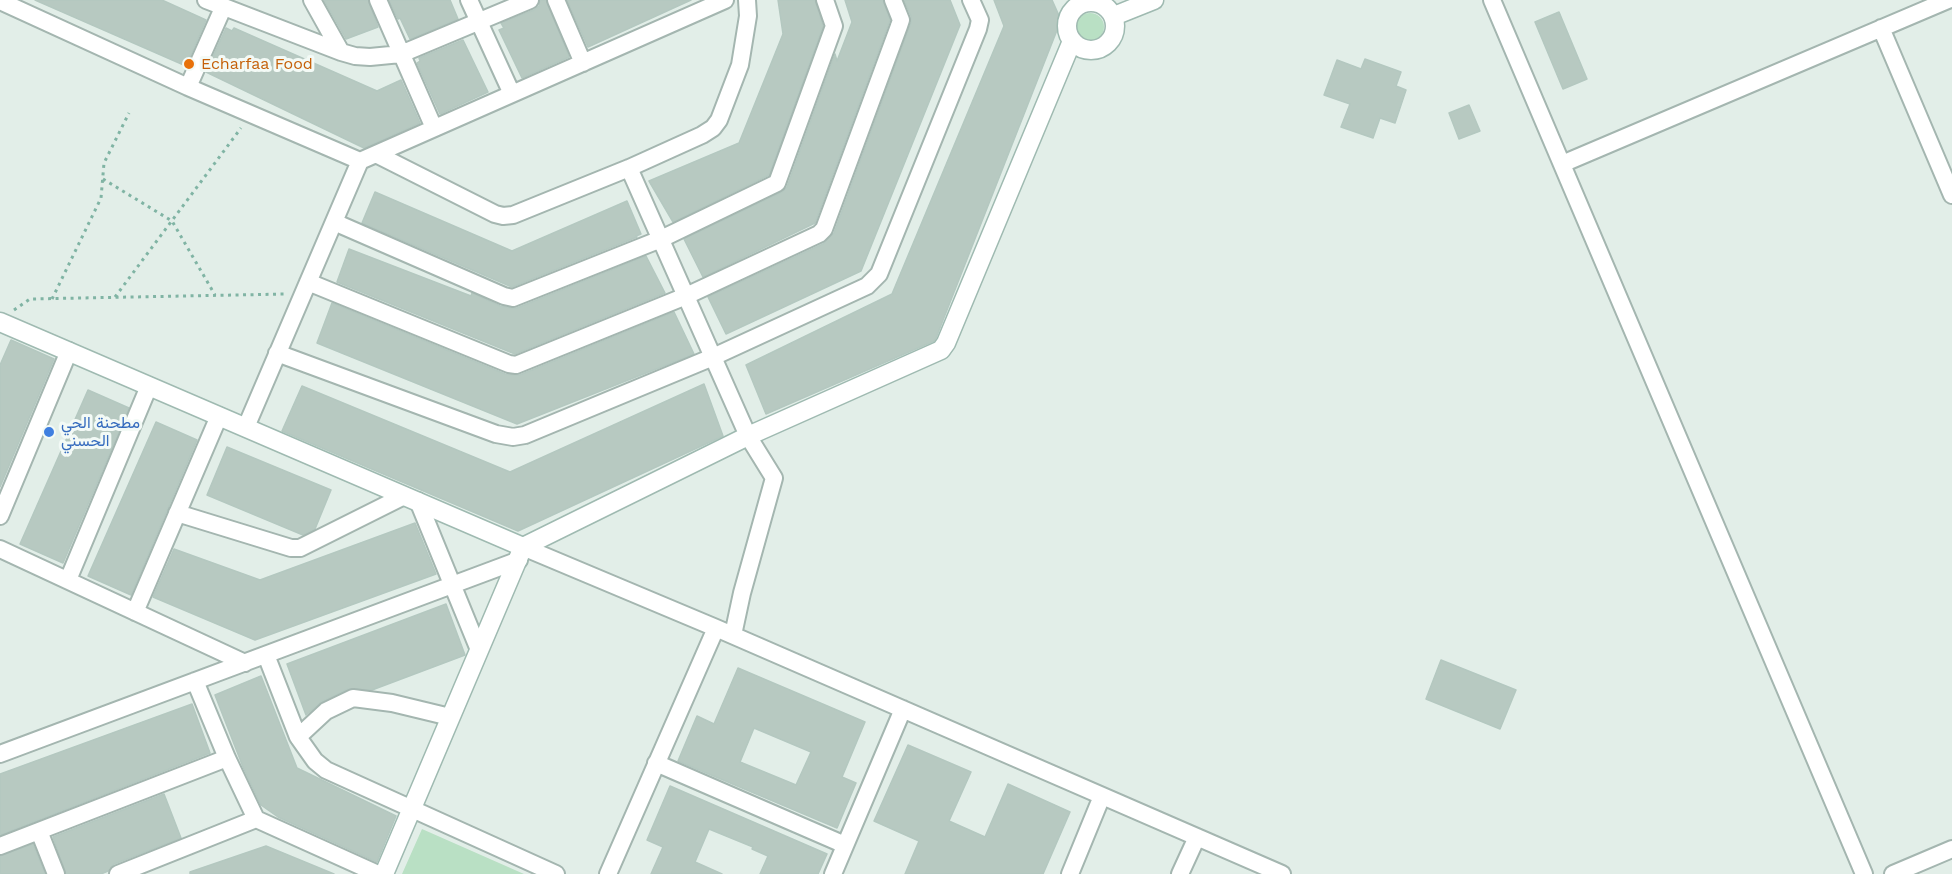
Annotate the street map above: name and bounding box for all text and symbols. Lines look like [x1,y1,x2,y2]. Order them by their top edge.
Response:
place label: Echarfaa Food [201,54,313,74]
marker: Echarfaa Food [182,57,196,71]
place label: مطحنة الحي الحسني [61,413,140,451]
marker: مطحنة الحي الحسني [42,425,56,439]

